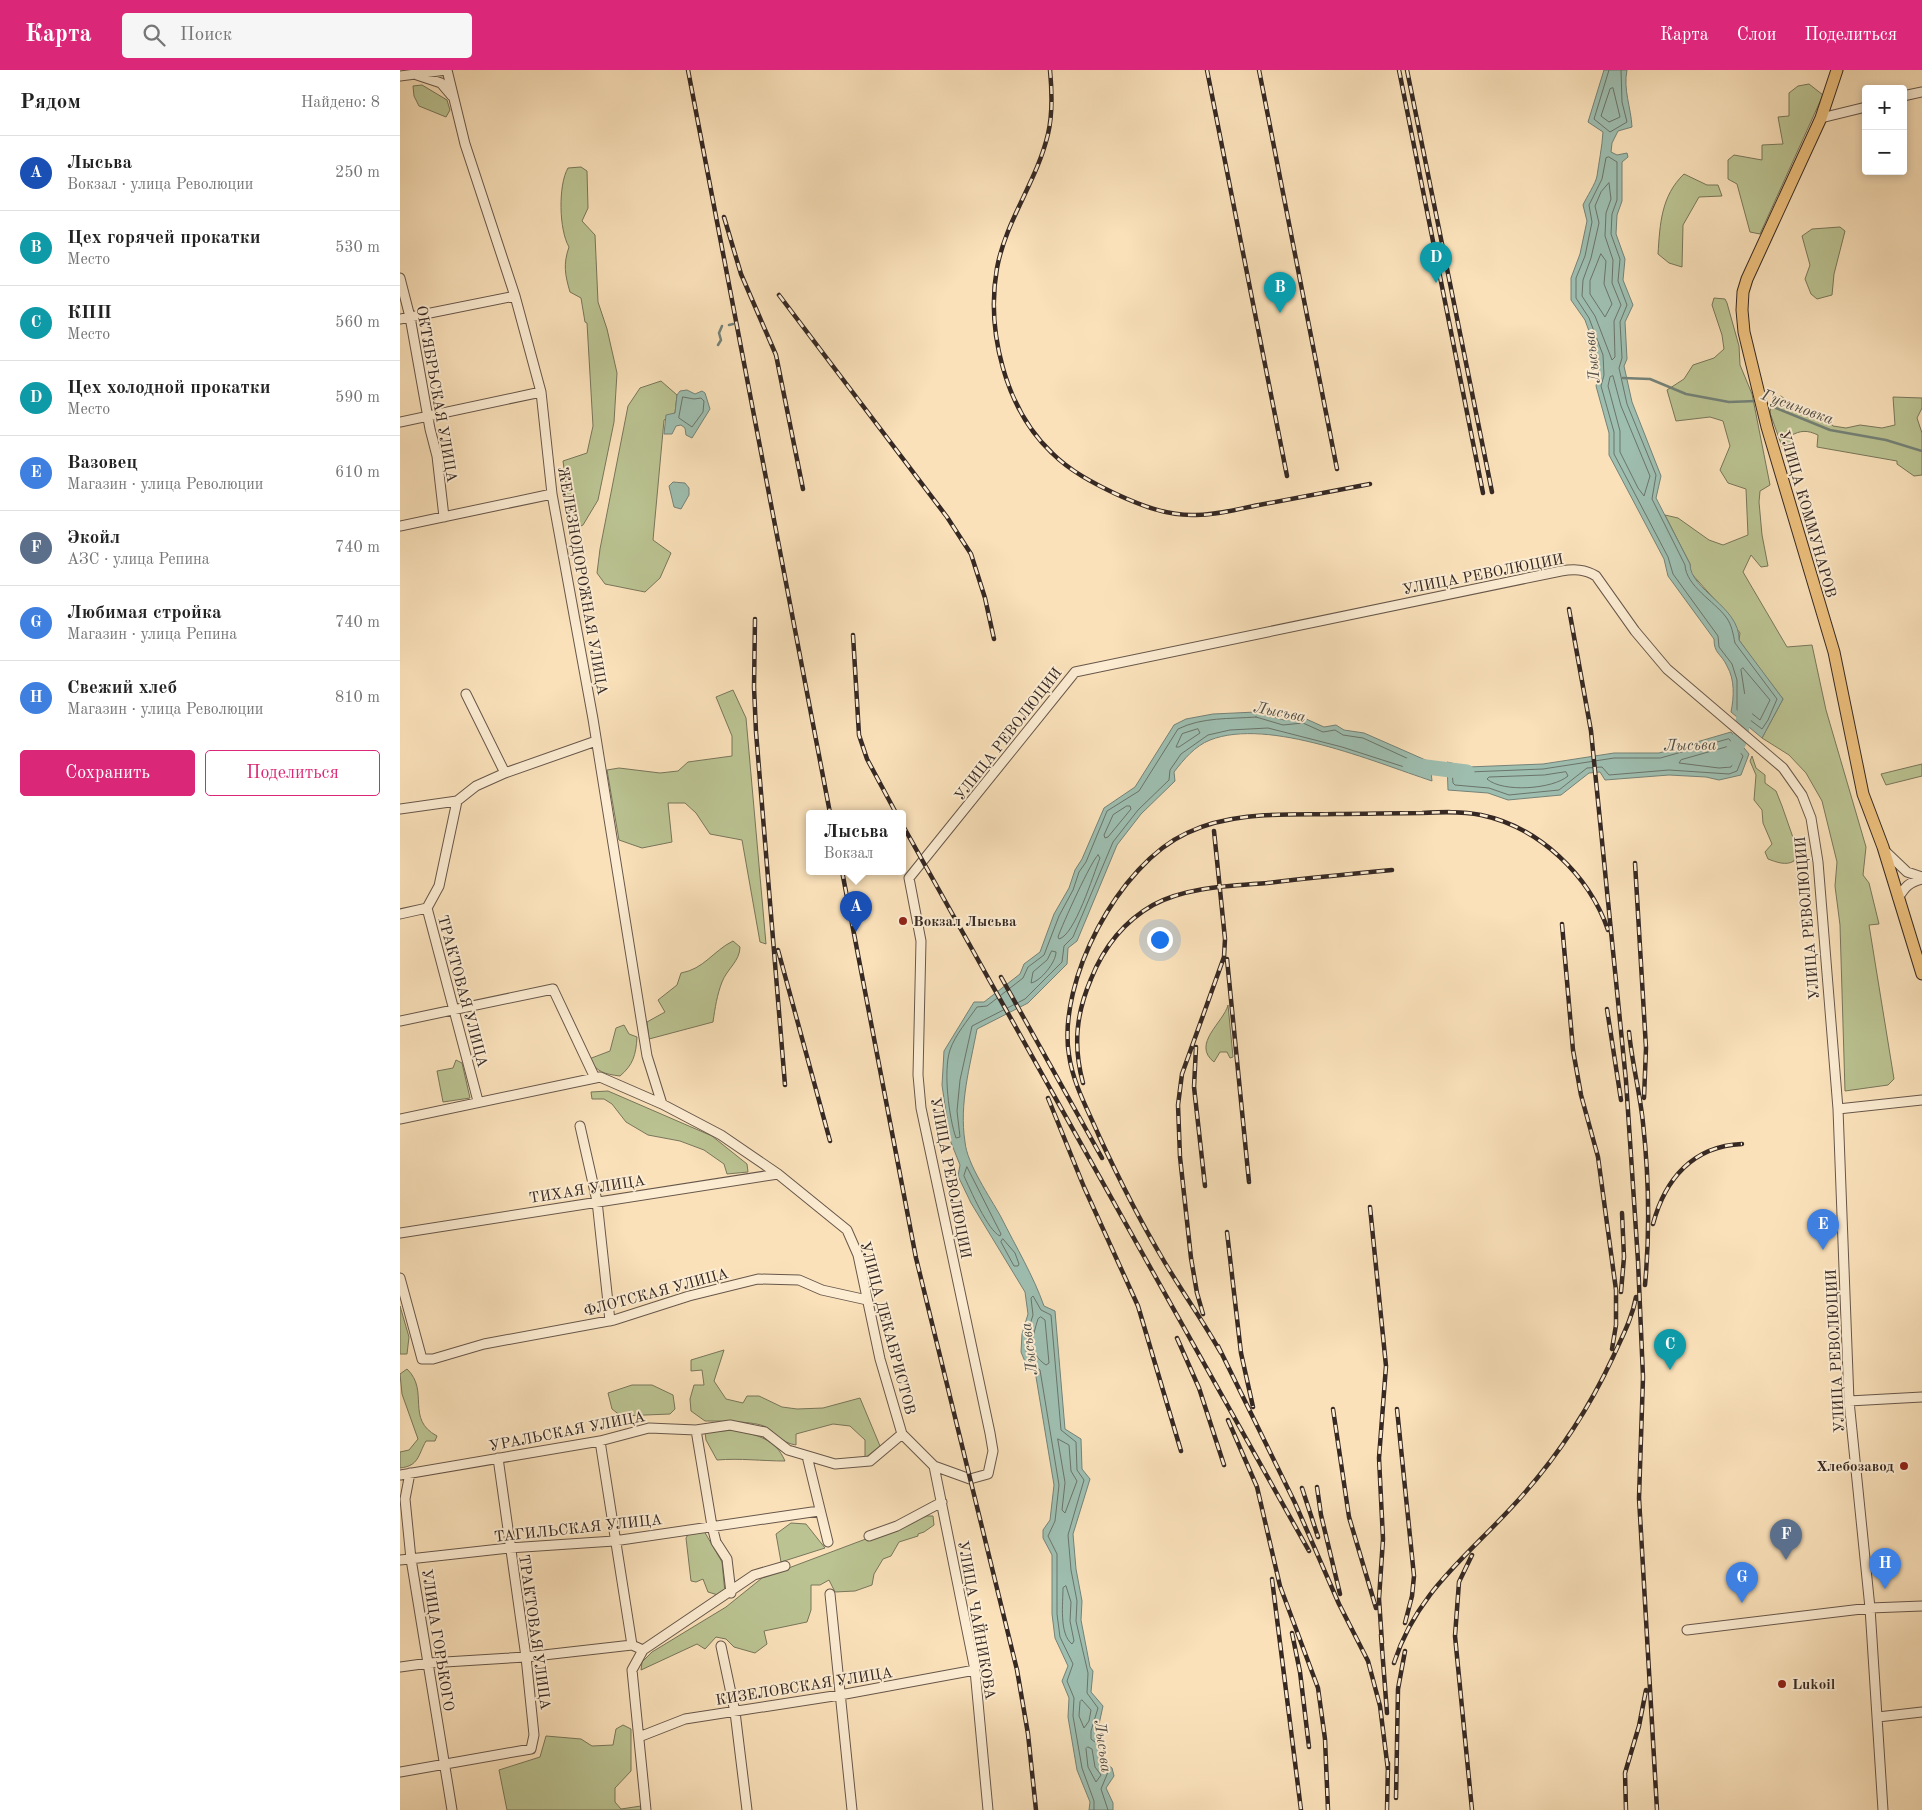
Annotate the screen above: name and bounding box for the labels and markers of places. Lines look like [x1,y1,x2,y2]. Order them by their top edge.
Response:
pin: D [1420,242,1452,283]
pin: B [1264,272,1296,313]
pin: A [840,891,872,932]
marker: Вокзал Лысьва [897,915,909,927]
place label: Вокзал Лысьва [913,915,1017,930]
pin: E [1807,1209,1839,1250]
pin: C [1654,1329,1686,1370]
place label: Хлебозавод [1816,1460,1894,1475]
marker: Хлебозавод [1898,1460,1910,1472]
pin: F [1770,1519,1802,1560]
pin: H [1869,1548,1901,1589]
pin: G [1726,1562,1758,1603]
marker: Lukoil [1776,1678,1788,1690]
place label: Lukoil [1792,1678,1836,1693]

